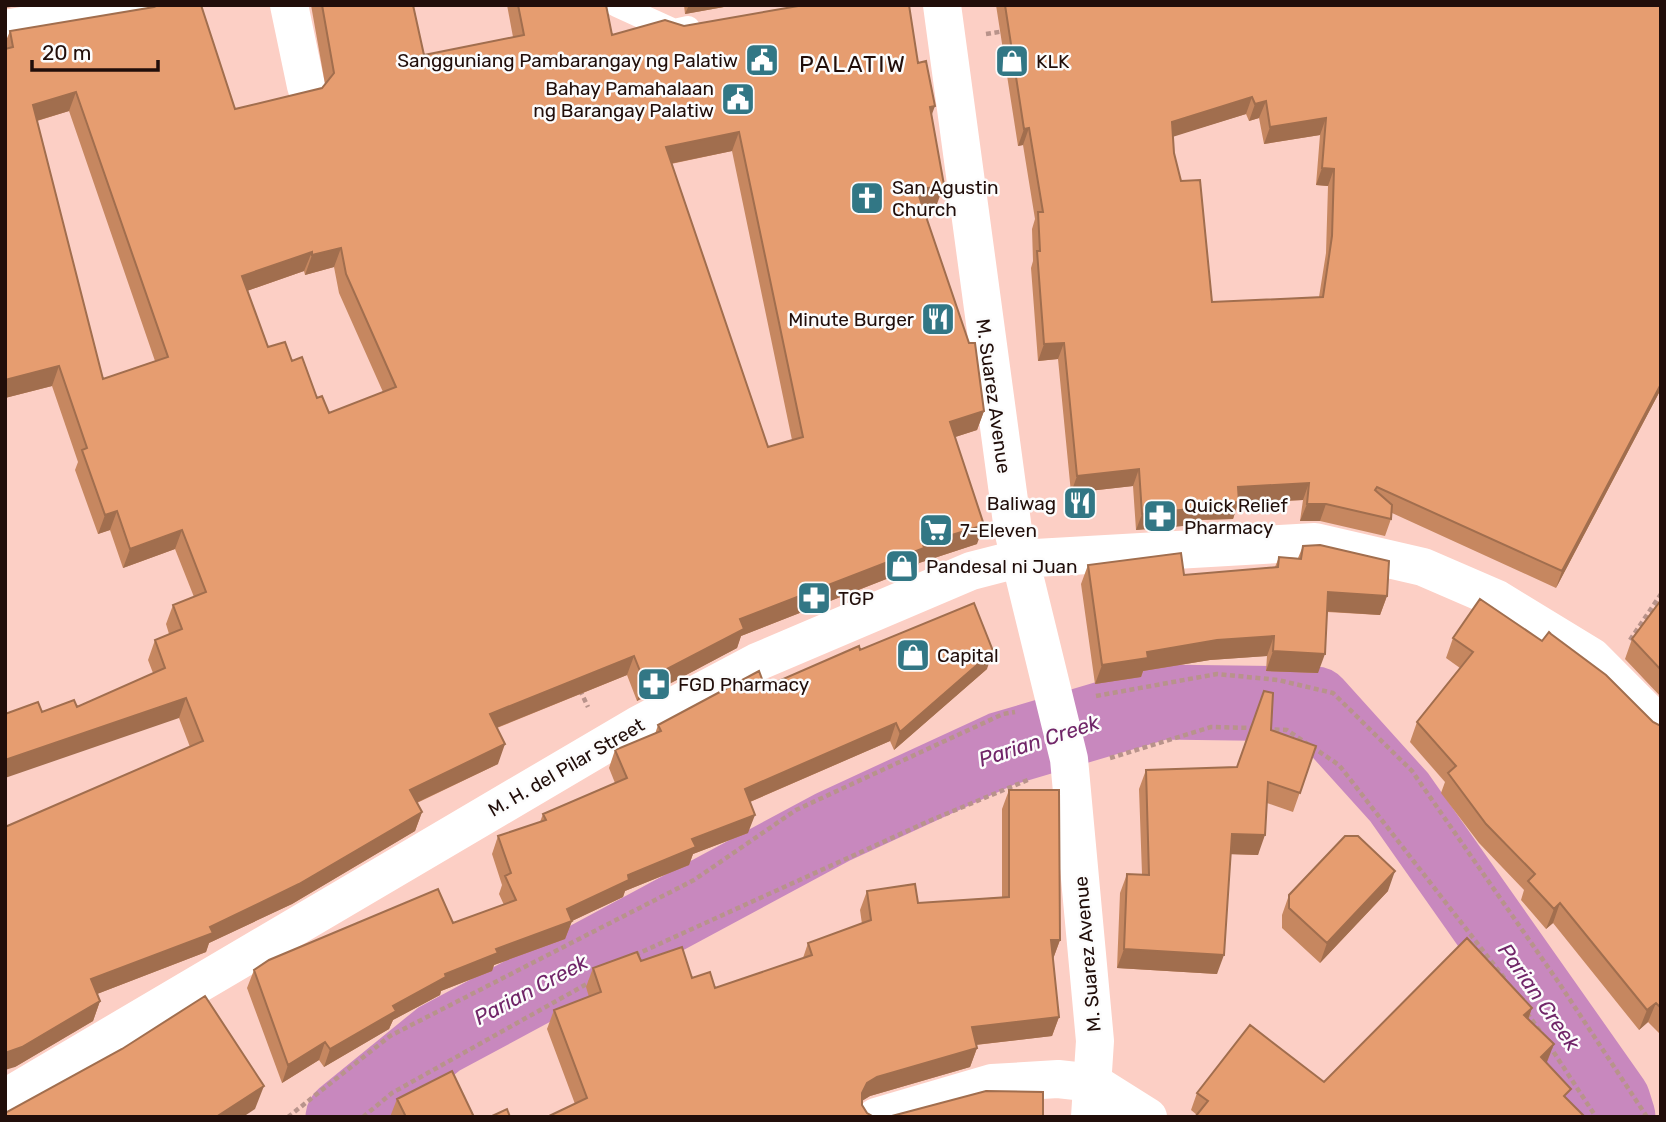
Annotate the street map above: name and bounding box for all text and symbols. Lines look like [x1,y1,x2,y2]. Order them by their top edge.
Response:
scale bar [32,28,158,72]
text: 20 m [42,40,91,65]
public building icon: Sangguniang Pambarangay ng Palatiw [743,41,781,79]
shop icon: KLK [993,42,1031,80]
place label: Sangguniang Pambarangay ng Palatiw [397,49,738,72]
district label: PALATIW [799,50,907,78]
place label: KLK [1036,50,1070,73]
place label: Bahay Pamahalaan ng Barangay Palatiw [533,77,714,122]
public building icon: Bahay Pamahalaan ng Barangay Palatiw [719,80,757,118]
place label: San Agustin Church [892,176,999,221]
church icon: San Agustin Church [848,179,886,217]
restaurant icon: Minute Burger [919,300,957,338]
place label: Minute Burger [788,308,915,331]
street label: M. Suarez Avenue [971,317,1016,475]
restaurant icon: Baliwag [1061,484,1099,522]
place label: Baliwag [987,492,1056,515]
place label: Quick Relief Pharmacy [1184,494,1288,539]
pharmacy icon: Quick Relief Pharmacy [1141,497,1179,535]
supermarket icon: 7-Eleven [917,511,955,549]
place label: 7-Eleven [960,519,1037,542]
shop icon: Pandesal ni Juan [883,547,921,585]
place label: Pandesal ni Juan [926,555,1078,578]
pharmacy icon: TGP [795,579,833,617]
place label: TGP [838,587,874,610]
shop icon: Capital [894,636,932,674]
place label: Capital [937,644,999,667]
pharmacy icon: FGD Pharmacy [635,665,673,703]
place label: FGD Pharmacy [678,673,809,696]
water label: Parian Creek [975,709,1103,772]
street label: M. H. del Pilar Street [484,713,649,822]
street label: M. Suarez Avenue [1069,875,1106,1033]
water label: Parian Creek [1493,938,1586,1056]
water label: Parian Creek [470,949,593,1030]

